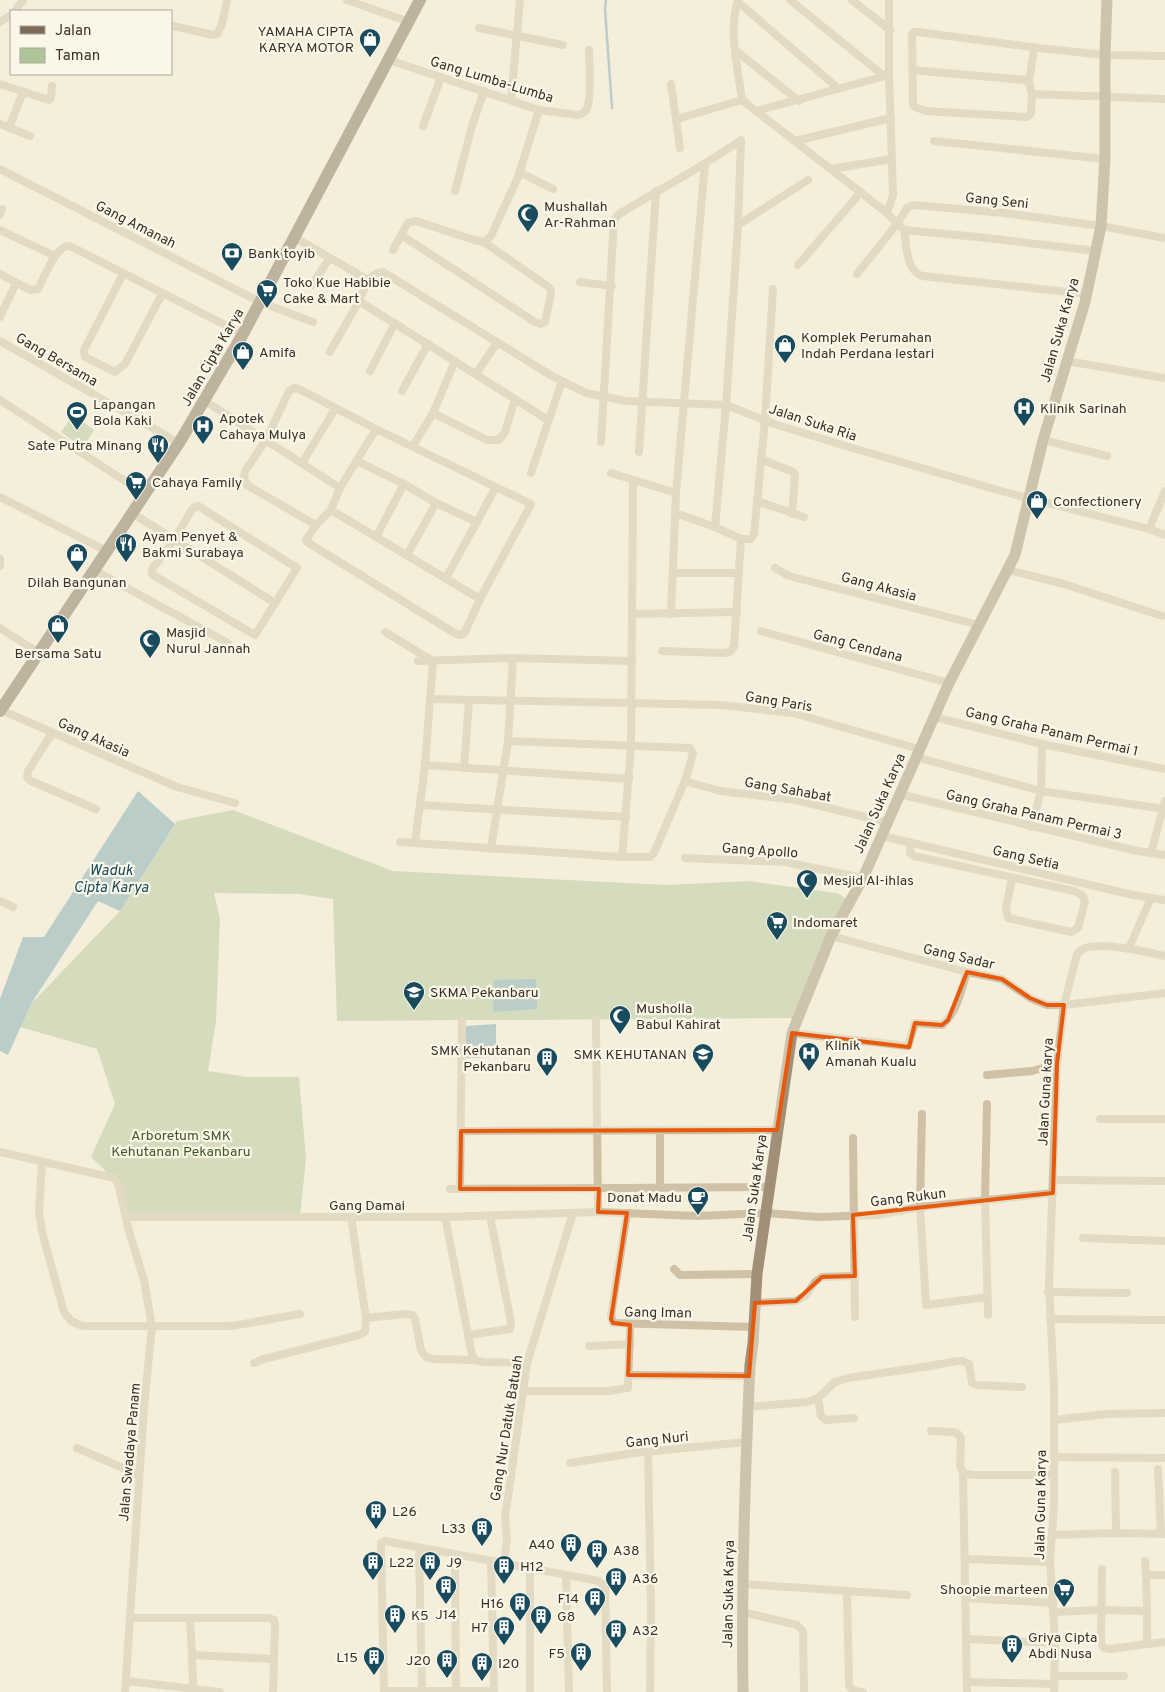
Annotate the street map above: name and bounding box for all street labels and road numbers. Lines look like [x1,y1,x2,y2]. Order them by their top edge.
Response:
street label: Gang Lumba-Lumba [428,54,555,107]
street label: Gang Seni [964,190,1029,213]
street label: Gang Amanah [92,198,178,253]
street label: Jalan Suka Karya [1037,276,1084,385]
street label: Jalan Cipta Karya [178,306,248,410]
street label: Gang Bersama [12,330,100,391]
street label: Jalan Suka Ria [766,401,859,446]
street label: Gang Akasia [839,569,918,606]
street label: Gang Cendana [811,626,904,667]
street label: Gang Paris [744,689,814,716]
street label: Gang Graha Panam Permai 1 [963,704,1140,761]
street label: Gang Akasia [55,715,132,762]
street label: Jalan Suka Karya [851,751,910,856]
street label: Gang Sahabat [743,774,833,806]
street label: Gang Graha Panam Permai 3 [944,787,1123,844]
street label: Gang Apollo [721,840,799,863]
street label: Gang Setia [991,843,1061,874]
street label: Gang Sadar [921,941,997,974]
street label: Jalan Guna karya [1035,1038,1058,1147]
street label: Jalan Suka Karya [740,1134,771,1243]
street label: Gang Rukun [869,1185,947,1212]
street label: Gang Damai [329,1198,405,1215]
street label: Gang Iman [624,1304,692,1323]
street label: Gang Nur Datuk Batuah [488,1354,527,1503]
street label: Jalan Swadaya Panam [116,1382,145,1522]
street label: Gang Nuri [625,1429,690,1452]
street label: Jalan Guna Karya [1032,1450,1051,1560]
street label: Jalan Suka Karya [720,1540,739,1648]

